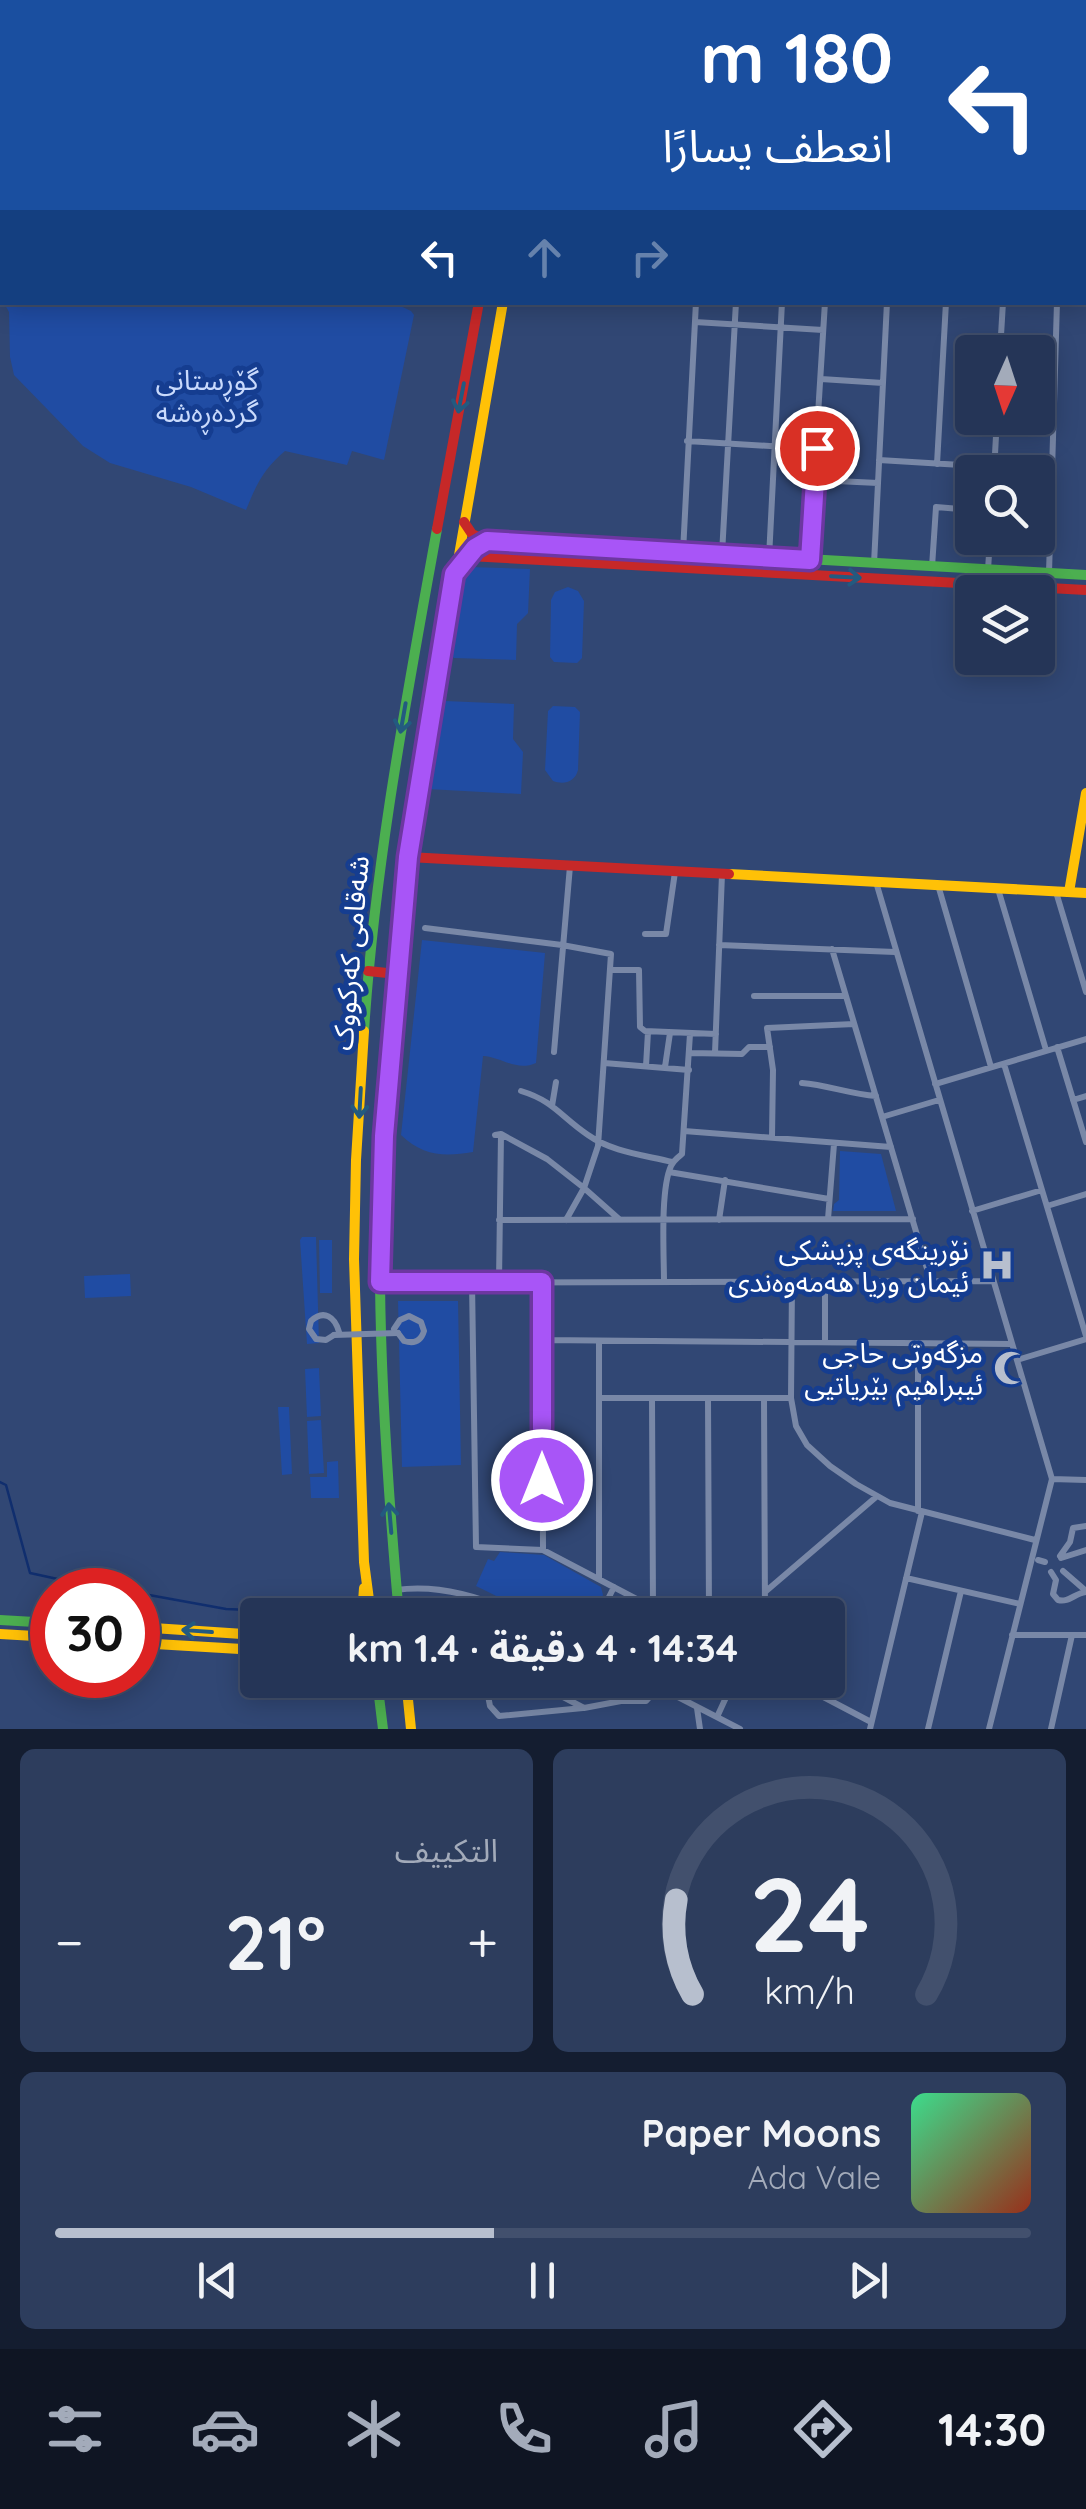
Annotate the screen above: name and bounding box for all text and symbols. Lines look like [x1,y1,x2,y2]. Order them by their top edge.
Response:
text: 180 m [700,13,893,101]
icon: left [928,40,1058,170]
text: انعطف يسارًا [662,117,893,173]
icon: left [412,230,467,285]
icon: ahead [517,230,572,285]
icon: right [622,230,677,285]
north arrow [955,335,1055,435]
map controls [955,335,1055,675]
park label: گۆڕستانی گردەڕەشە [156,362,259,435]
one-way arrow [451,381,470,414]
pin [775,406,860,491]
icon: arrive [790,421,845,476]
button: search [955,455,1055,555]
one-way arrow [830,568,862,587]
button: layers [955,575,1055,675]
one-way arrow [393,701,412,734]
street label: شەقامی کەرکووک [324,854,376,1052]
one-way arrow [350,1087,369,1119]
place label: نۆرینگەی پزیشکی ئیمان وریا هەمەوەندی [728,1232,969,1299]
hospital icon: نۆرینگەی پزیشکی ئیمان وریا هەمەوەندی [978,1246,1016,1284]
place label: مزگەوتی حاجی ئیبراهیم بێریاتیی [804,1335,983,1407]
mosque icon: مزگەوتی حاجی ئیبراهیم بێریاتیی [992,1349,1030,1387]
position arrow [490,1428,594,1532]
one-way arrow [380,1502,399,1534]
speed limit sign: 30 [30,1568,160,1698]
one-way arrow [182,1621,214,1640]
text: 14:34 · 4 دقيقة · 1.4 km [347,1624,738,1672]
text: التكييف [395,1830,498,1870]
text: 24 [749,1848,870,1978]
text: 21° [225,1895,326,1989]
text: − [55,1907,84,1976]
text: + [467,1907,498,1976]
text: km/h [764,1968,855,2013]
text: Paper Moons [641,2109,881,2157]
text: Ada Vale [747,2157,881,2197]
icon: previous [190,2253,245,2308]
icon: pause [515,2253,570,2308]
icon: next [841,2253,896,2308]
icon: filters [40,2394,110,2464]
icon: car [190,2394,260,2464]
icon: climate [339,2394,409,2464]
icon: phone [489,2394,559,2464]
icon: music [639,2394,709,2464]
icon: directions [788,2394,858,2464]
text: 14:30 [938,2401,1046,2457]

